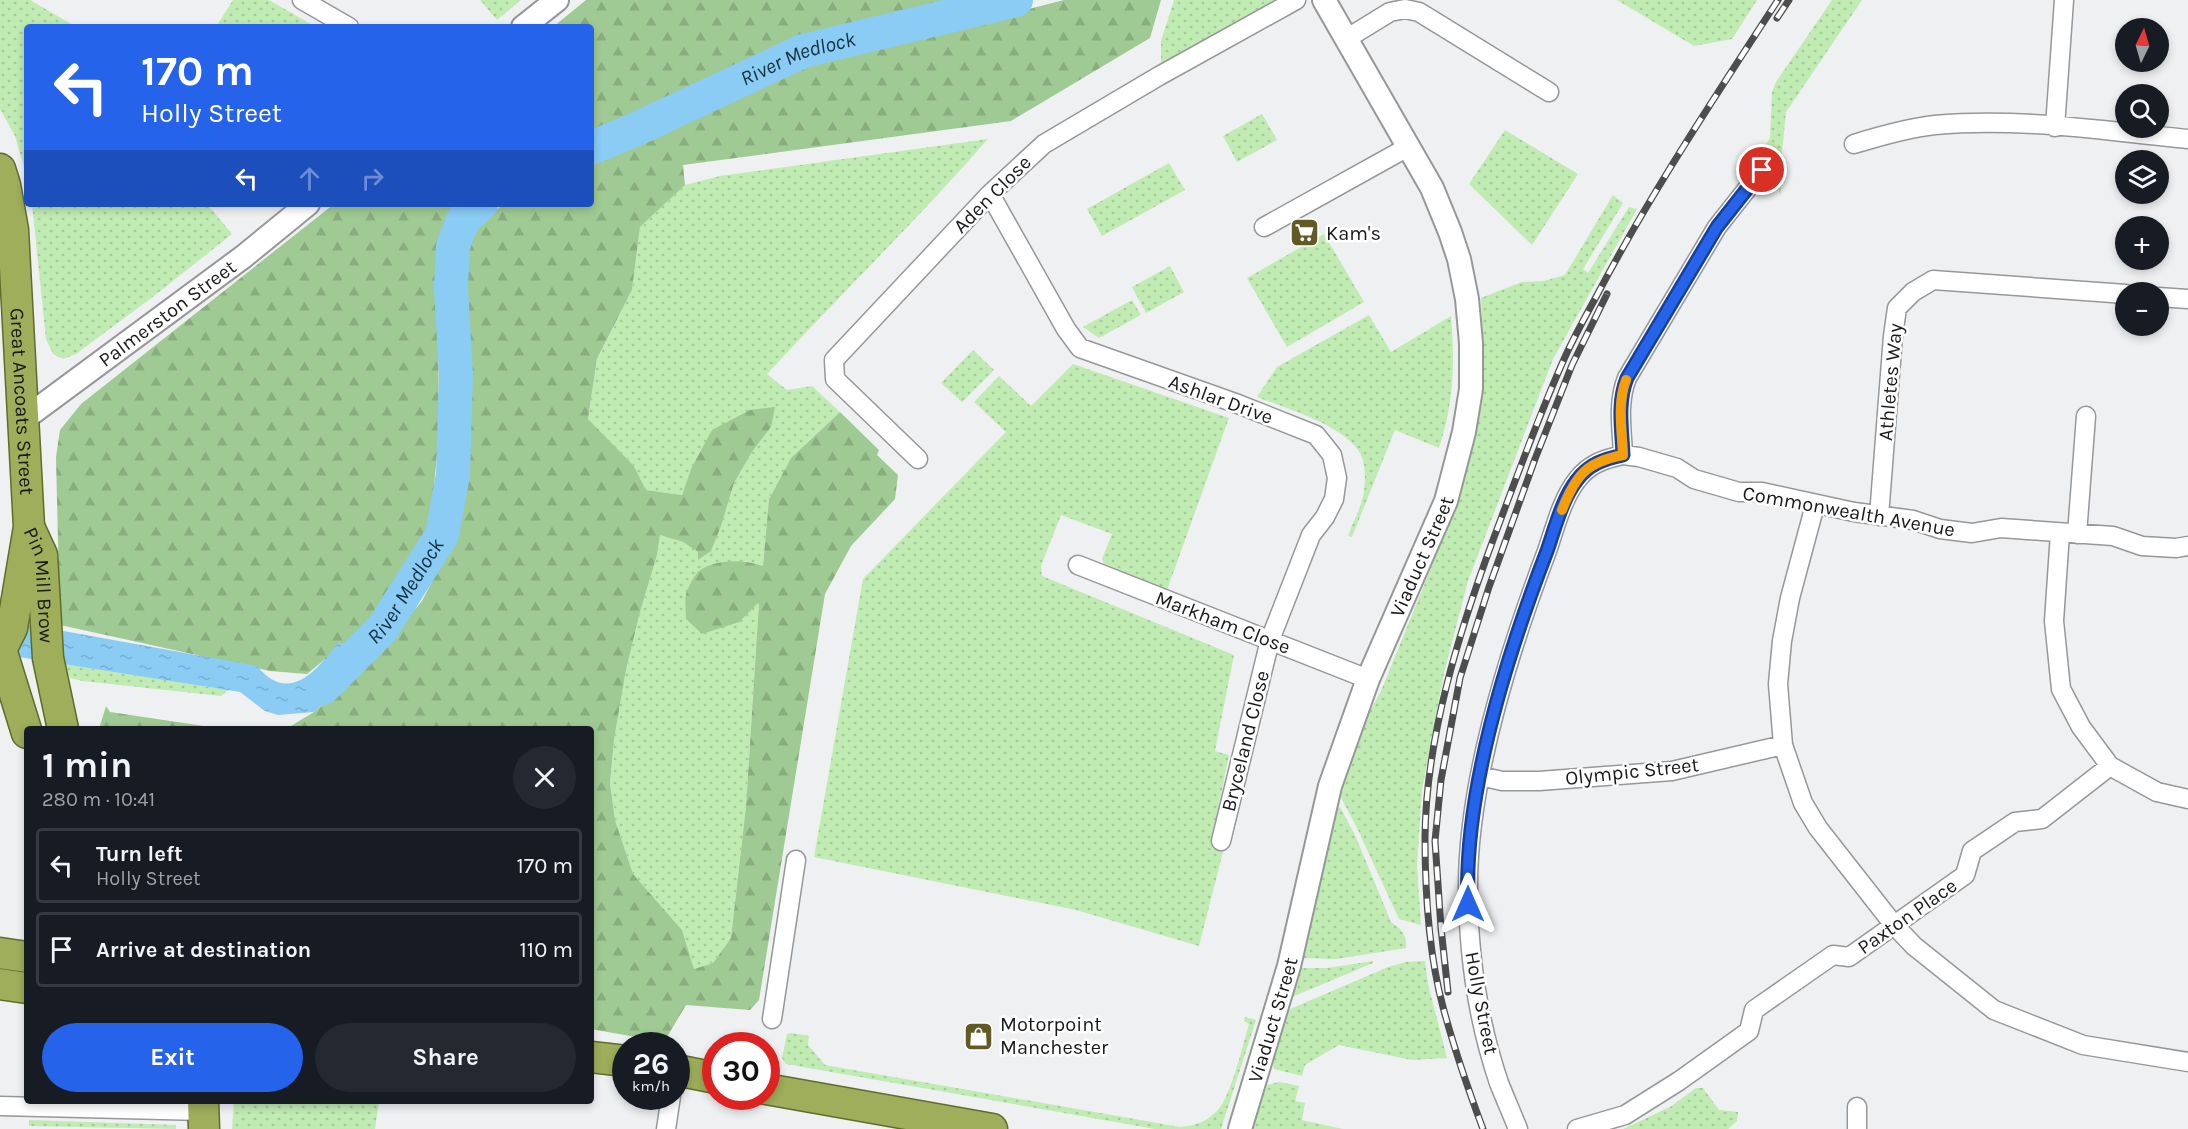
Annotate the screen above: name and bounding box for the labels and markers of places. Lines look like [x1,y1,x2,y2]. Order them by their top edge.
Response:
pin [1736,144,1787,195]
supermarket icon: Kam's [1289,217,1321,249]
place label: Kam's [1326,222,1381,245]
place label: Motorpoint Manchester [1000,1013,1109,1059]
shop icon: Motorpoint Manchester [963,1020,995,1052]

